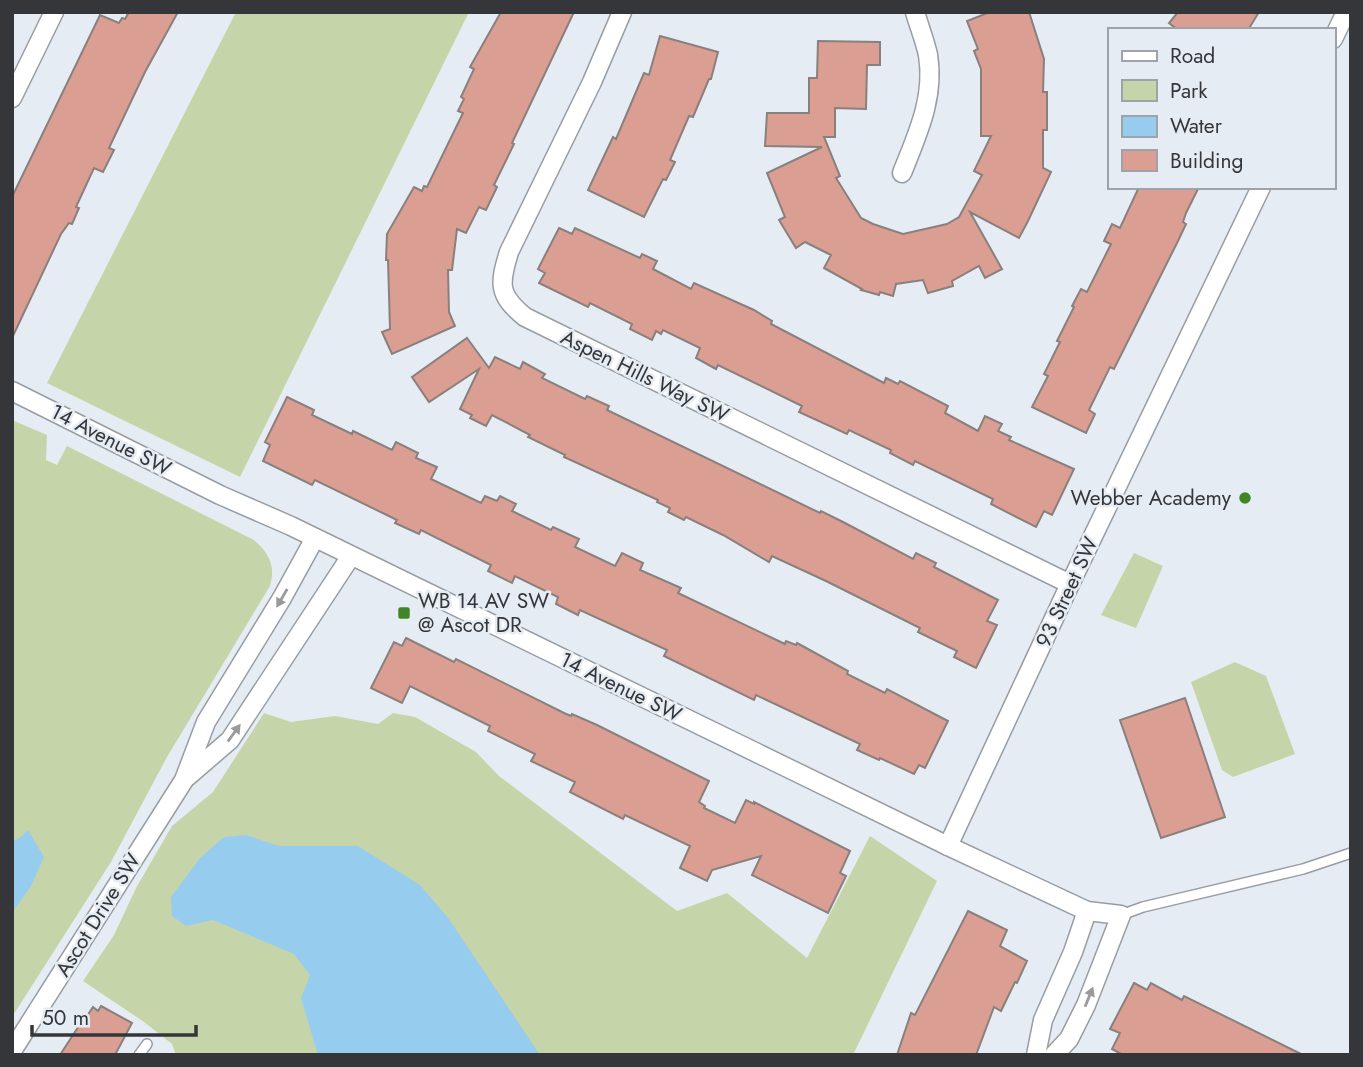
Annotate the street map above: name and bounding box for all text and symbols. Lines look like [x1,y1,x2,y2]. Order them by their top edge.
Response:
legend [1108,28,1335,189]
text: Road [1170,41,1215,71]
text: Park [1170,76,1208,106]
text: Water [1170,111,1223,141]
text: Building [1170,146,1243,176]
street label: Aspen Hills Way SW [556,322,734,430]
street label: 14 Avenue SW [45,397,177,483]
place label: Webber Academy [1071,483,1232,513]
marker: Webber Academy [1237,490,1253,506]
street label: 93 Street SW [1028,532,1106,652]
place label: WB 14 AV SW @ Ascot DR [418,586,549,640]
one-way arrow [276,588,288,608]
marker: WB 14 AV SW @ Ascot DR [396,605,412,621]
street label: 14 Avenue SW [555,645,687,730]
one-way arrow [227,724,241,742]
street label: Ascot Drive SW [48,847,148,983]
one-way arrow [1084,987,1095,1008]
scale bar [32,993,196,1038]
text: 50 m [42,1003,89,1033]

